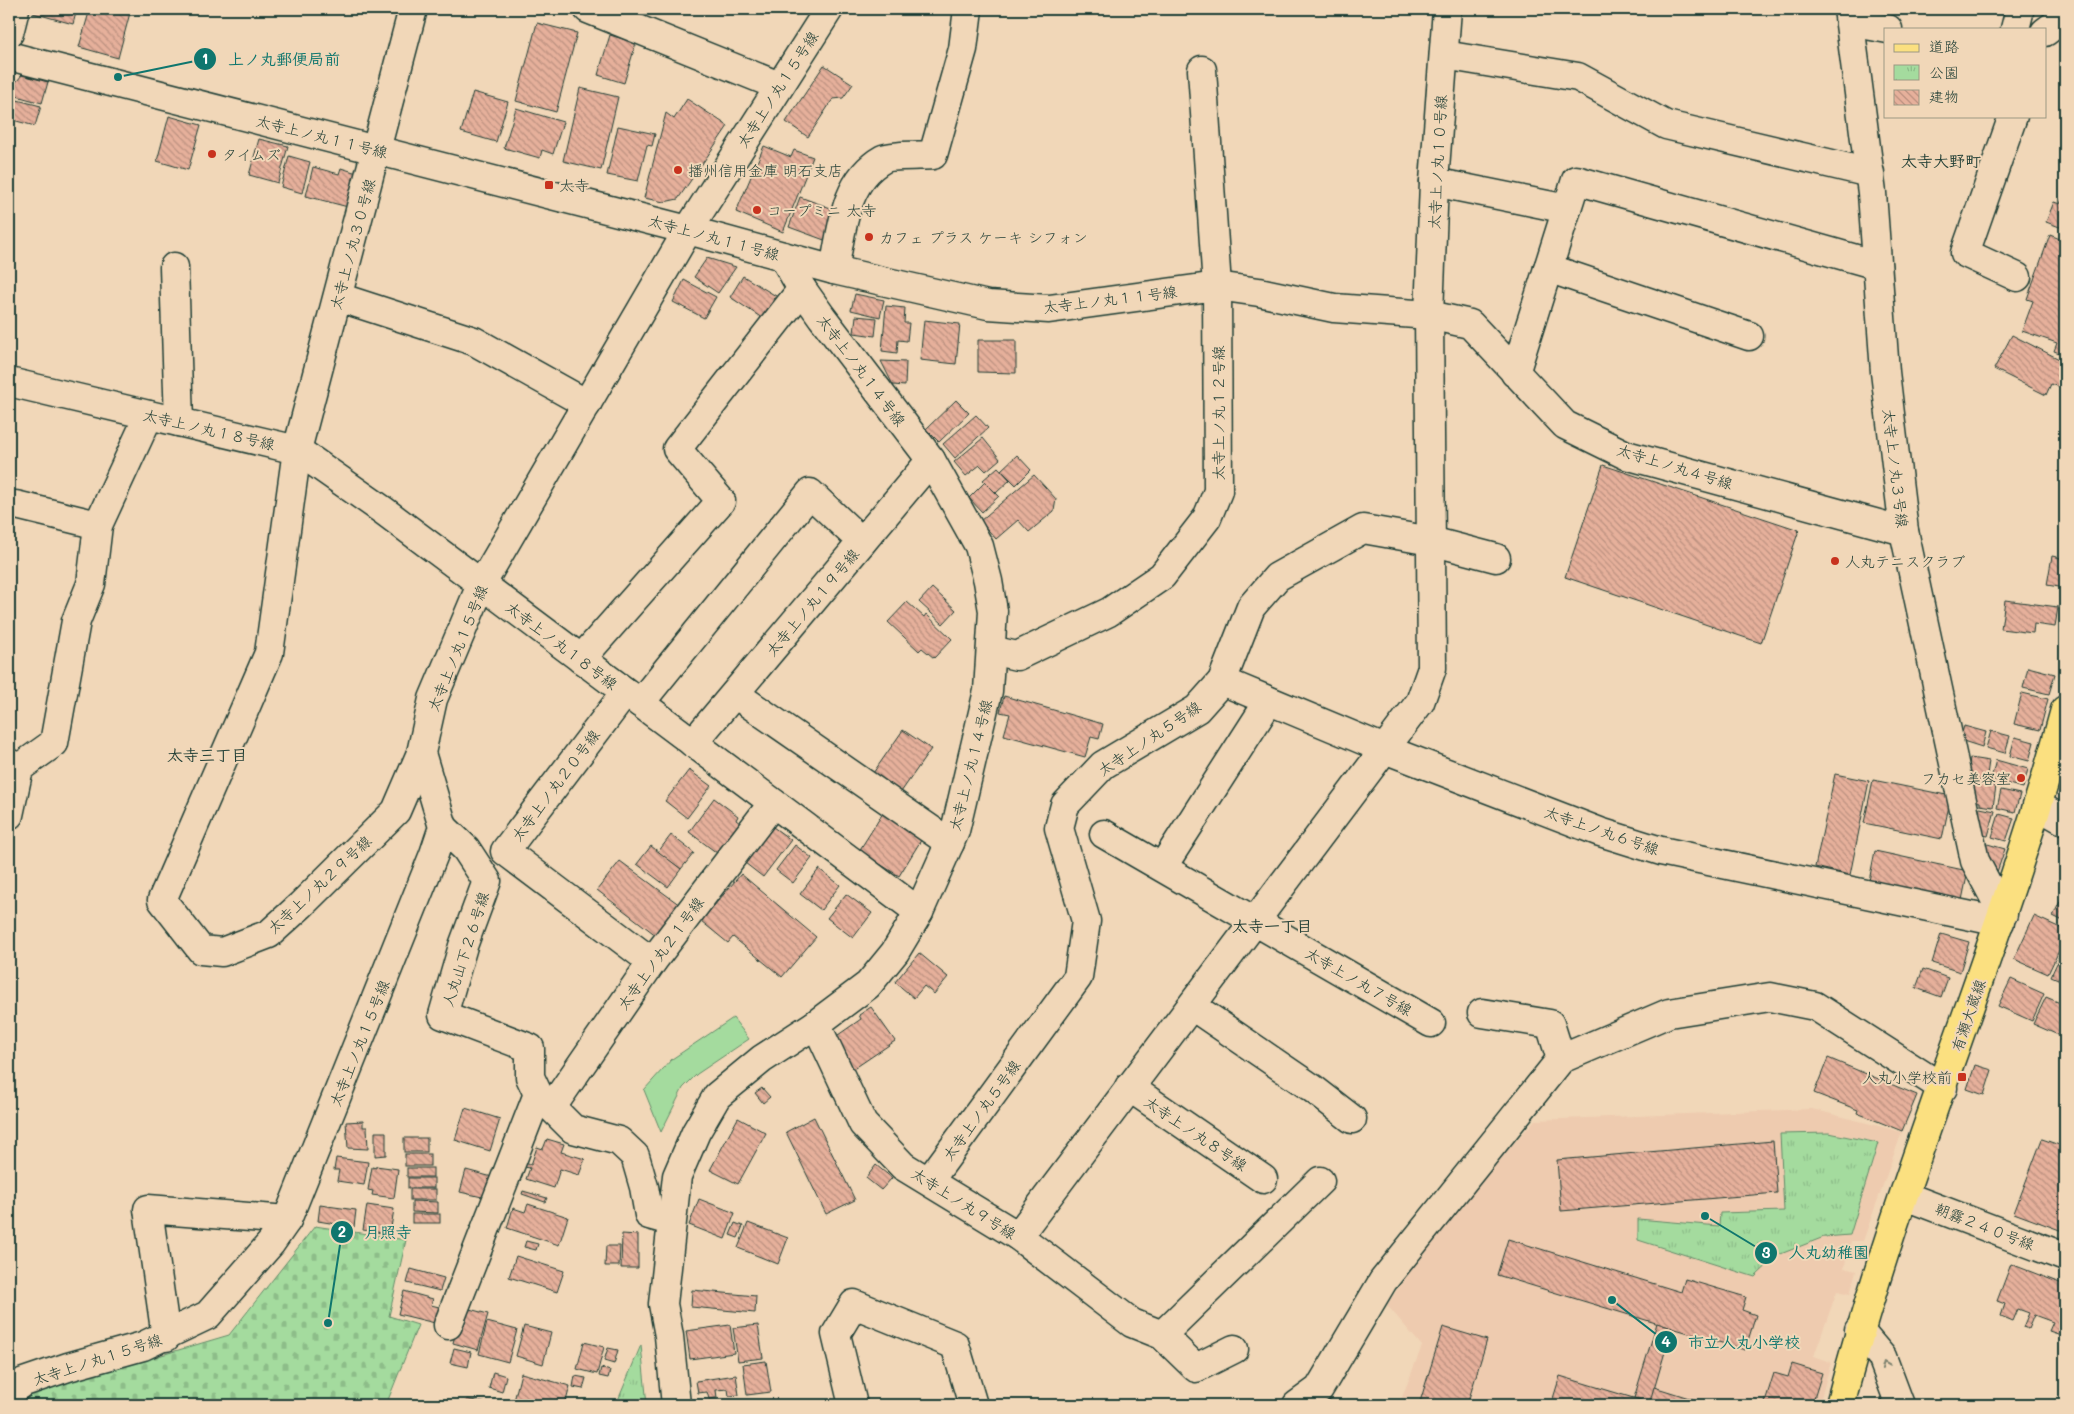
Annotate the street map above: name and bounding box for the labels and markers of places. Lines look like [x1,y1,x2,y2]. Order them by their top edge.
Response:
callout: 上ノ丸郵便局前 [193,43,350,74]
place label: タイムズ [222,144,281,164]
marker: タイムズ [206,148,218,160]
place label: 播州信用金庫 明石支店 [688,160,843,180]
marker: 播州信用金庫 明石支店 [672,164,684,176]
place label: 太寺 [559,175,589,195]
marker: 太寺 [543,179,555,191]
place label: コープミニ 太寺 [767,200,876,220]
marker: コープミニ 太寺 [751,204,763,216]
place label: カフェ プラス ケーキ シフォン [879,227,1088,247]
marker: カフェ プラス ケーキ シフォン [863,231,875,243]
place label: 人丸テニスクラブ [1845,551,1965,571]
marker: 人丸テニスクラブ [1829,555,1841,567]
place label: フカセ美容室 [1921,768,2011,788]
marker: フカセ美容室 [2015,772,2027,784]
place label: 人丸小学校前 [1862,1067,1952,1087]
marker: 人丸小学校前 [1956,1071,1968,1083]
callout: 月照寺 [329,1217,422,1248]
callout: 人丸幼稚園 [1754,1237,1879,1268]
callout: 市立人丸小学校 [1653,1327,1810,1358]

